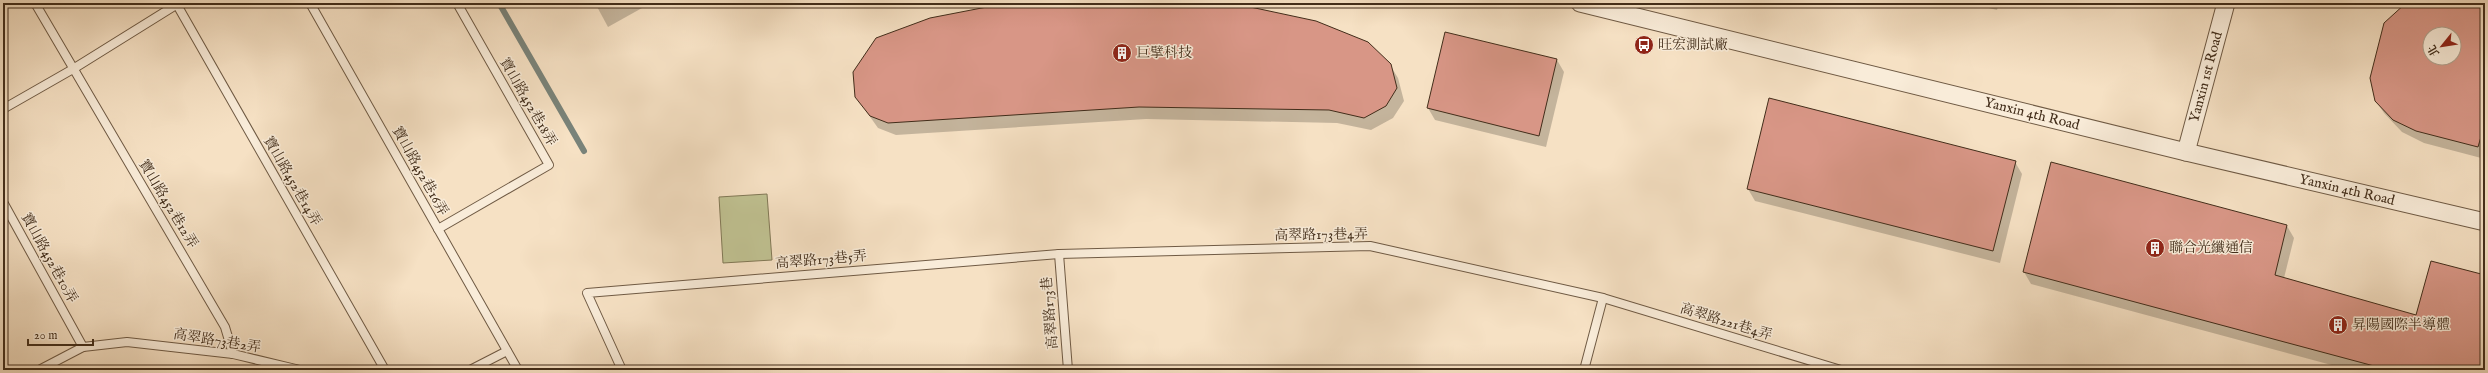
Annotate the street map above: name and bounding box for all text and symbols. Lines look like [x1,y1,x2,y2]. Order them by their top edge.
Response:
north arrow [2422,26,2462,66]
street label: Yanxin 1st Road [2185,29,2227,124]
bus stop icon: 旺宏測試廠 [1633,34,1655,56]
place label: 旺宏測試廠 [1658,36,1728,54]
building icon: 巨擘科技 [1111,42,1133,64]
text: 北 [2425,42,2443,59]
place label: 巨擘科技 [1136,44,1192,62]
street label: 寶山路452巷18弄 [495,55,561,149]
street label: Yanxin 4th Road [1982,93,2082,135]
street label: 寶山路452巷16弄 [388,123,452,219]
street label: 寶山路452巷14弄 [259,133,325,229]
street label: 寶山路452巷12弄 [134,156,202,252]
street label: Yanxin 4th Road [2297,170,2397,210]
street label: 寶山路452巷10弄 [17,210,81,306]
street label: 高翠路173巷4弄 [1274,225,1368,245]
building icon: 聯合光纖通信 [2144,237,2166,259]
place label: 聯合光纖通信 [2169,239,2253,257]
street label: 高翠路173巷5弄 [774,247,868,273]
street label: 高翠路173巷 [1038,276,1062,350]
street label: 高翠路221巷4弄 [1678,299,1774,345]
building icon: 昇陽國際半導體 [2327,314,2349,336]
place label: 昇陽國際半導體 [2352,316,2450,334]
scale bar [28,321,93,347]
street label: 高翠路73巷2弄 [172,325,262,357]
text: 20 m [34,328,57,343]

